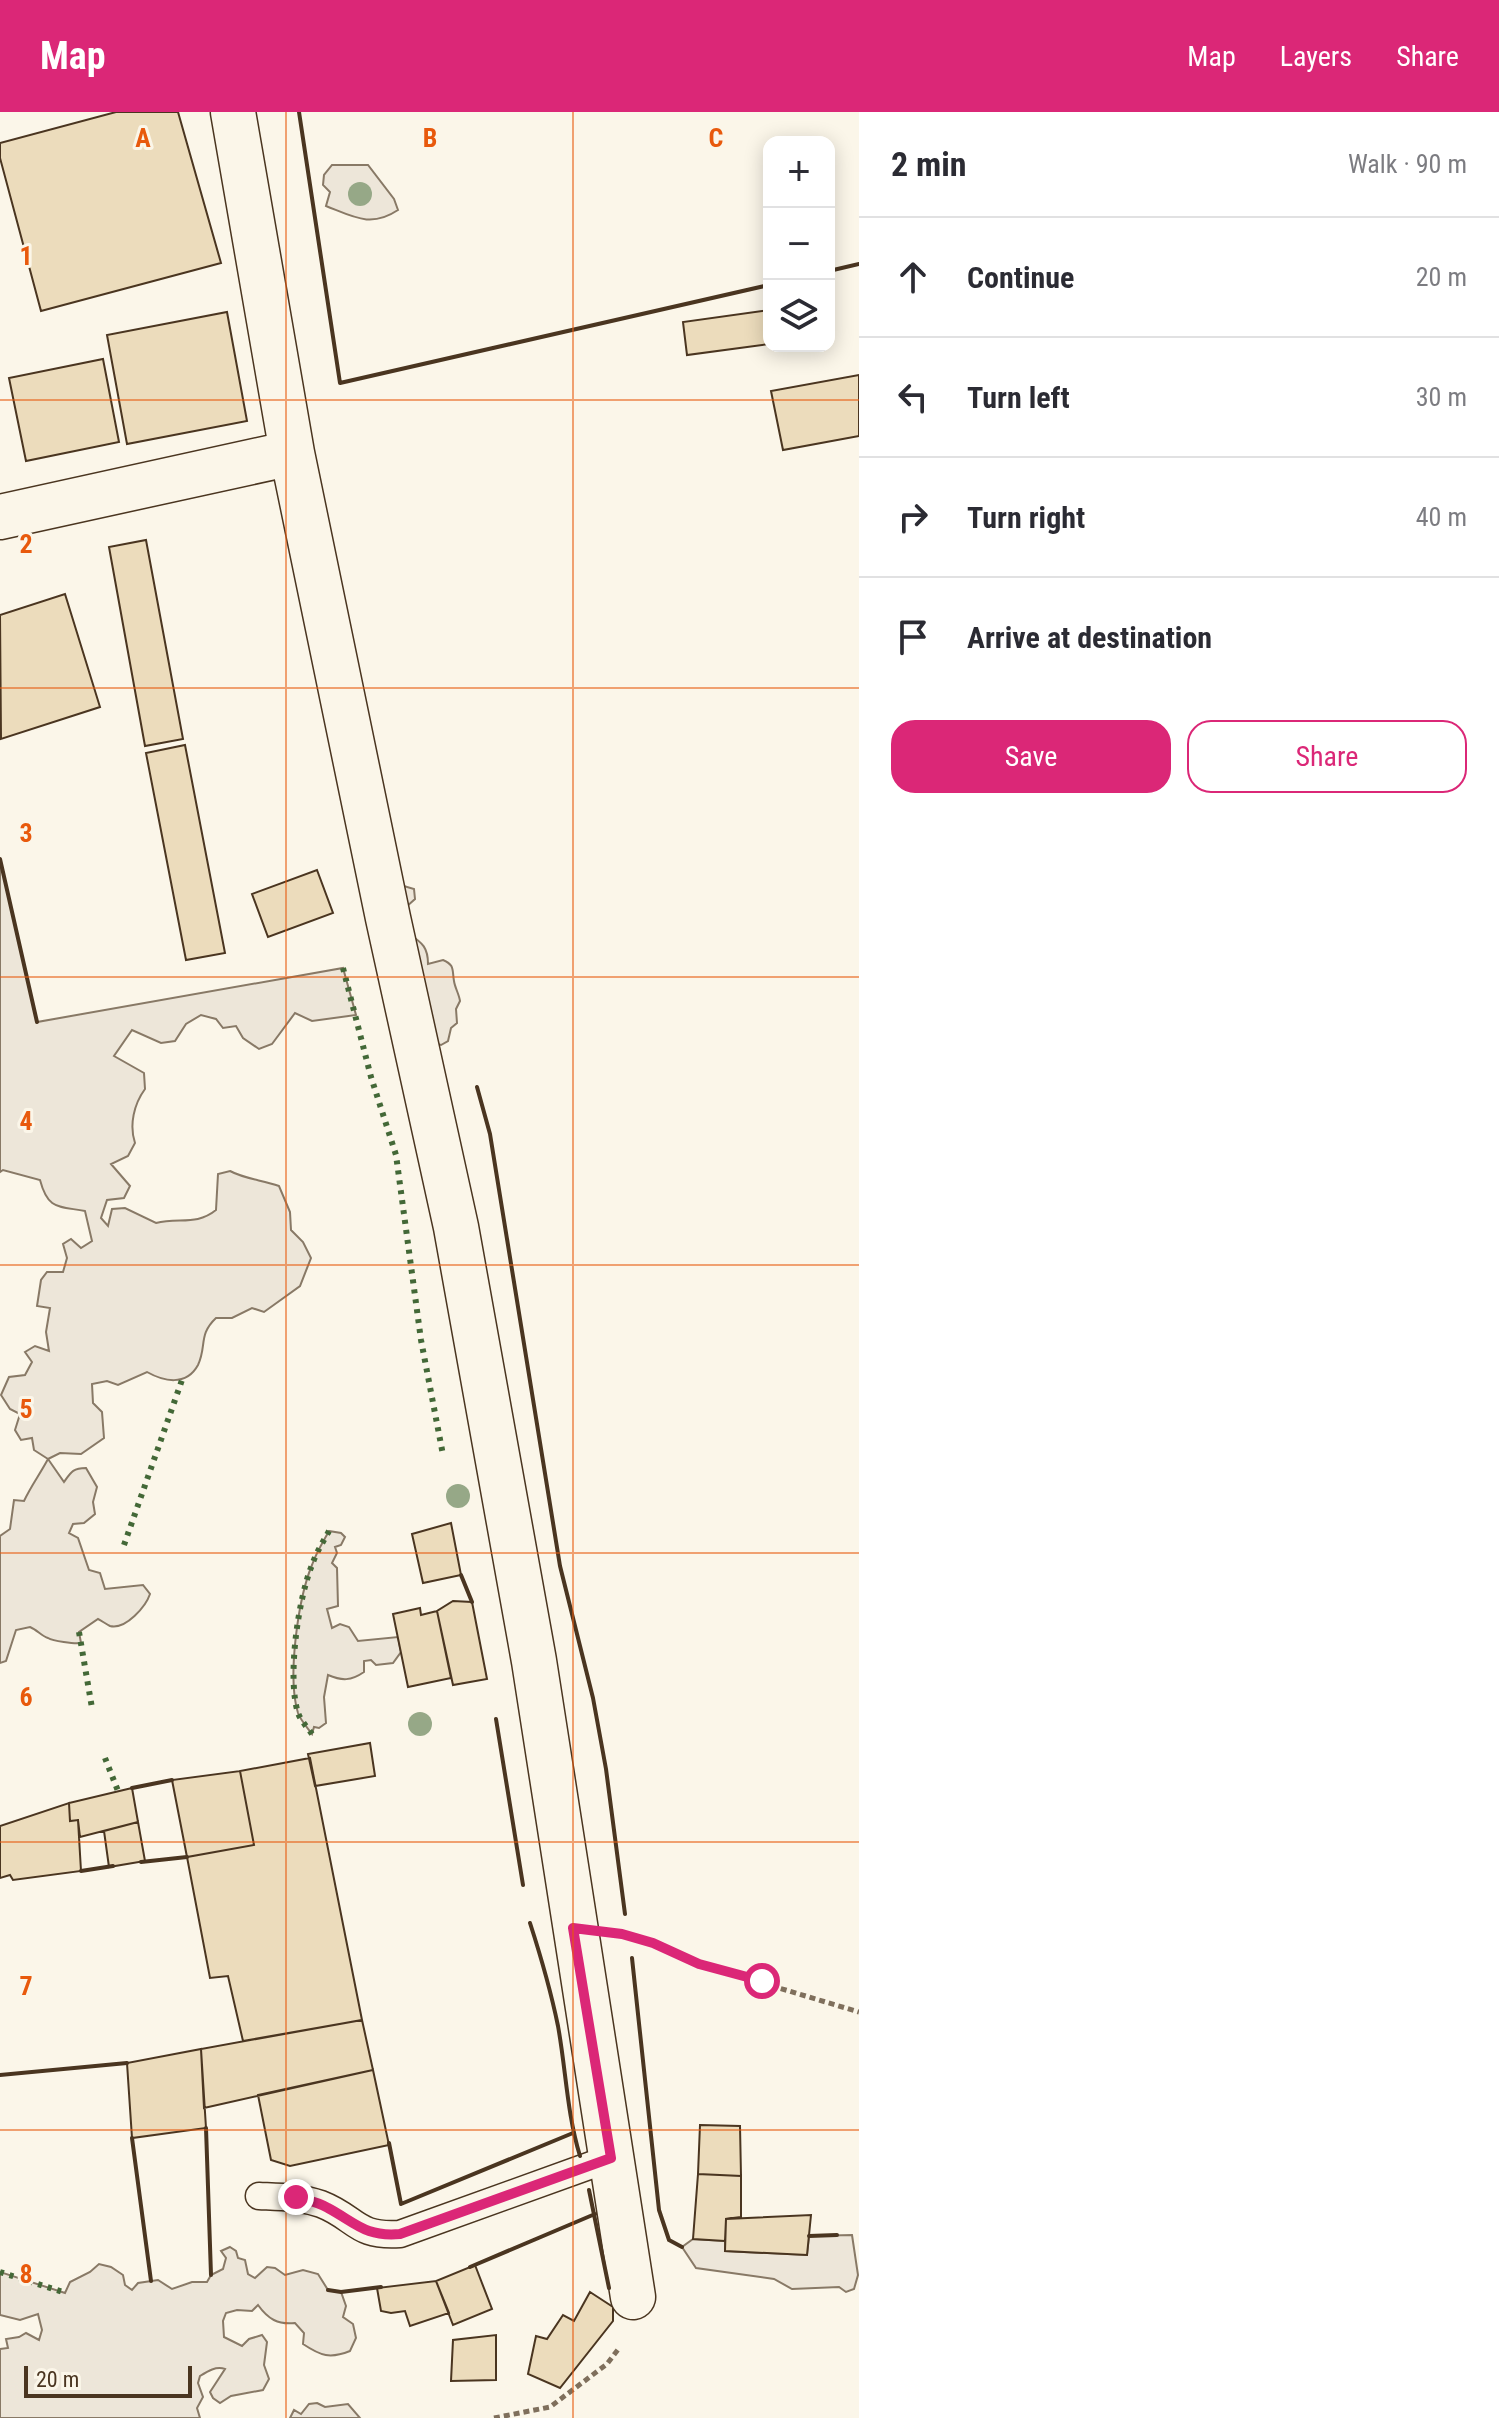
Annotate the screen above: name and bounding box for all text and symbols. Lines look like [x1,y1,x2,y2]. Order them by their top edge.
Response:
text: Map [40,34,106,78]
text: Map [1187,40,1236,73]
text: Layers [1280,40,1352,73]
text: Share [1396,40,1459,73]
text: A [135,123,151,153]
text: B [423,123,437,153]
text: C [709,123,724,153]
map controls [763,136,835,352]
button: + [763,136,835,208]
text: 2 min [891,144,967,184]
text: Walk · 90 m [1348,149,1467,179]
button: − [763,208,835,280]
text: 1 [19,241,33,271]
icon: ahead [891,255,935,299]
text: Continue [967,260,1074,295]
text: 20 m [1416,262,1467,292]
button: layers [763,280,835,352]
icon: left [891,375,935,419]
text: Turn left [967,380,1070,415]
text: 30 m [1416,382,1467,412]
icon: right [891,495,935,539]
text: Turn right [967,500,1085,535]
text: 40 m [1416,502,1467,532]
text: 2 [19,529,33,559]
icon: arrive [891,615,935,659]
text: Arrive at destination [967,620,1212,655]
button: Save [891,720,1171,793]
button: Share [1187,720,1467,793]
text: 3 [19,818,33,848]
text: 4 [19,1106,33,1136]
text: 5 [19,1394,33,1424]
text: 6 [19,1682,33,1712]
route start [744,1963,780,1999]
text: 7 [19,1971,33,2001]
route end [278,2179,314,2215]
text: 8 [19,2259,33,2289]
scale bar [24,2362,192,2398]
text: 20 m [36,2367,79,2392]

